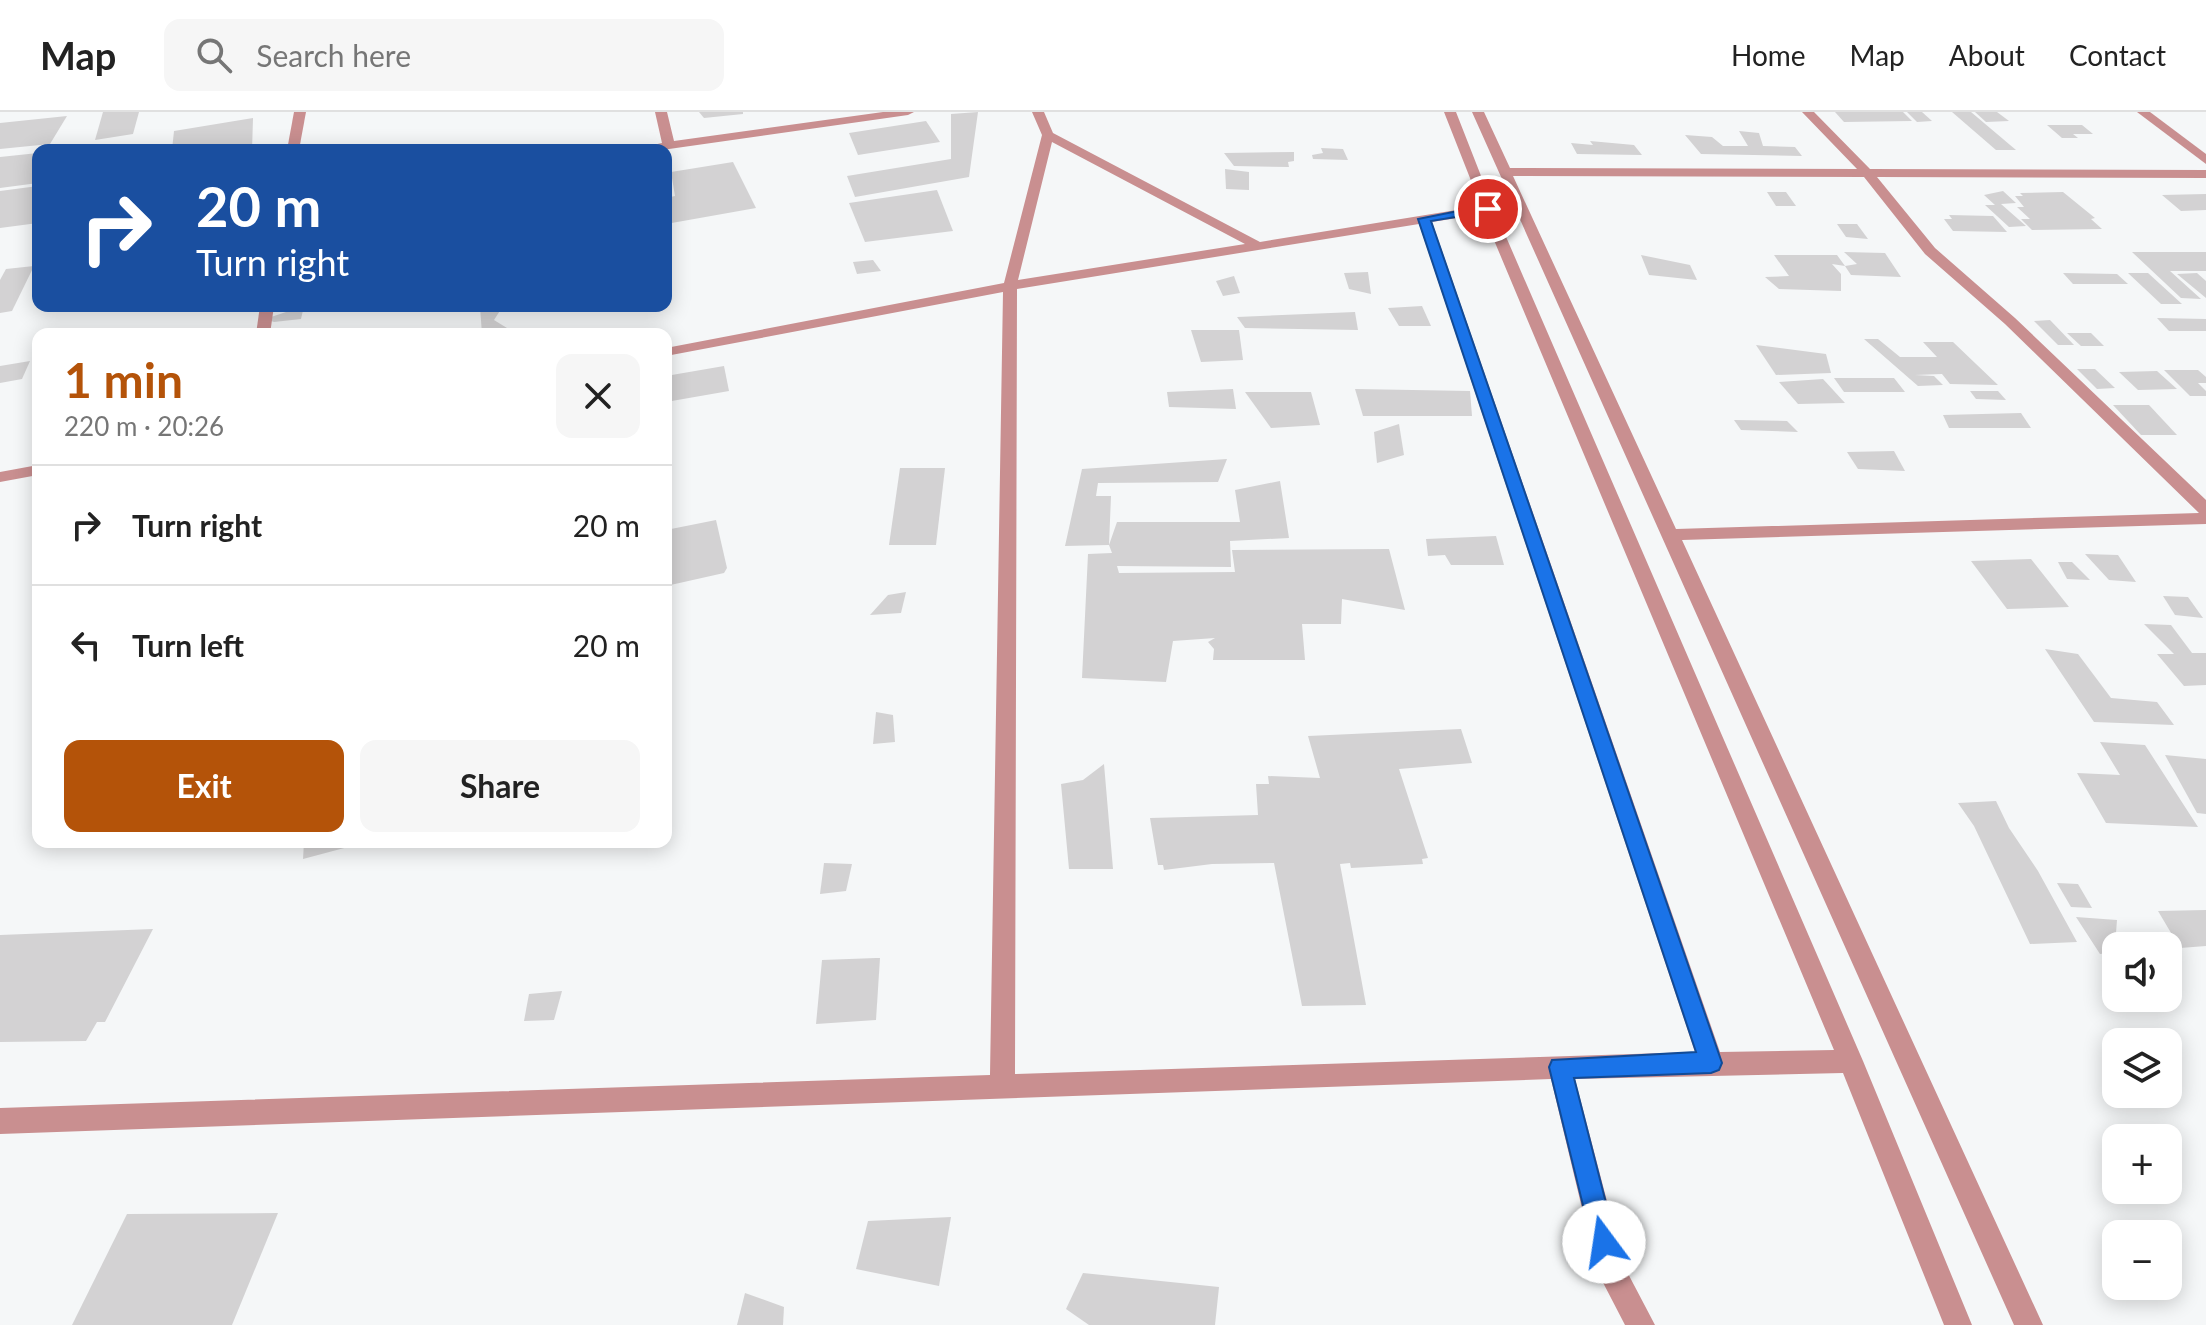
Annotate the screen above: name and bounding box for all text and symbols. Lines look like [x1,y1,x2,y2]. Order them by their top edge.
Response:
search box [164,19,724,91]
text: Map [40,32,116,78]
icon: search [192,33,236,77]
text: Search here [256,37,411,73]
text: Home [1731,38,1806,72]
text: Map [1850,38,1905,72]
text: About [1949,38,2025,72]
text: Contact [2069,38,2166,72]
text: 20 m [196,172,321,239]
pin [1454,175,1522,243]
icon: right [64,176,168,280]
icon: arrive [1466,187,1510,231]
text: Turn right [196,240,349,284]
text: 1 min [64,351,183,408]
button: close [556,354,640,438]
text: 220 m · 20:26 [64,410,224,442]
icon: right [64,503,108,547]
text: Turn right [132,507,262,543]
text: 20 m [573,507,640,543]
icon: left [64,623,108,667]
text: Turn left [132,627,244,663]
text: 20 m [573,627,640,663]
button: Exit [64,740,344,832]
button: Share [360,740,640,832]
map controls [2102,932,2182,1300]
button: sound [2102,932,2182,1012]
button: layers [2102,1028,2182,1108]
button: + [2102,1124,2182,1204]
position arrow [1562,1200,1646,1284]
button: − [2102,1220,2182,1300]

